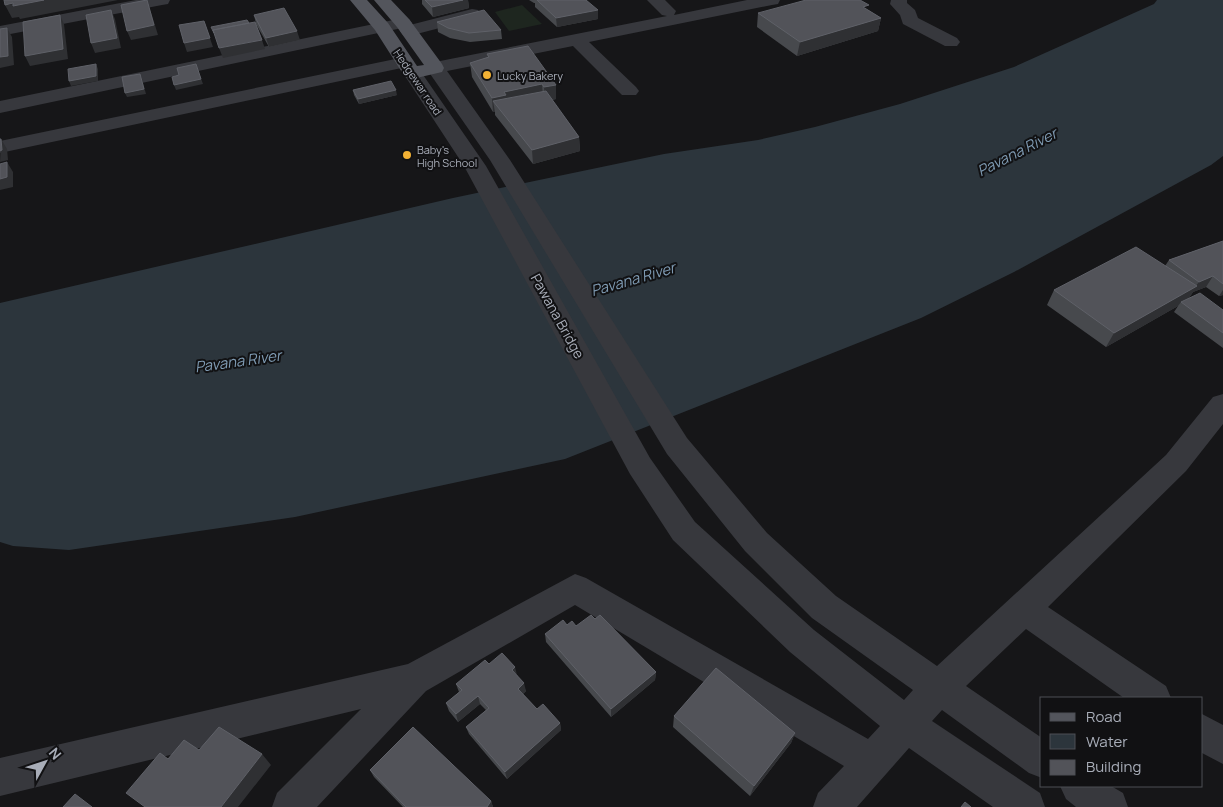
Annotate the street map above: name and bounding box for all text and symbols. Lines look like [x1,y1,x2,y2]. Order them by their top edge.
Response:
street label: Hedgewar road [390,46,446,118]
place label: Lucky Bakery [497,68,563,83]
marker: Lucky Bakery [481,69,493,81]
water label: Pavana River [973,122,1063,181]
place label: Baby's High School [417,142,477,170]
marker: Baby's High School [401,149,413,161]
water label: Pavana River [588,256,680,301]
street label: Pawana Bridge [527,270,589,362]
water label: Pavana River [193,344,285,377]
legend [1040,697,1203,787]
text: Road [1086,706,1122,727]
text: Water [1086,731,1128,752]
north arrow [20,737,70,787]
text: N [45,743,66,763]
text: Building [1086,756,1141,777]

